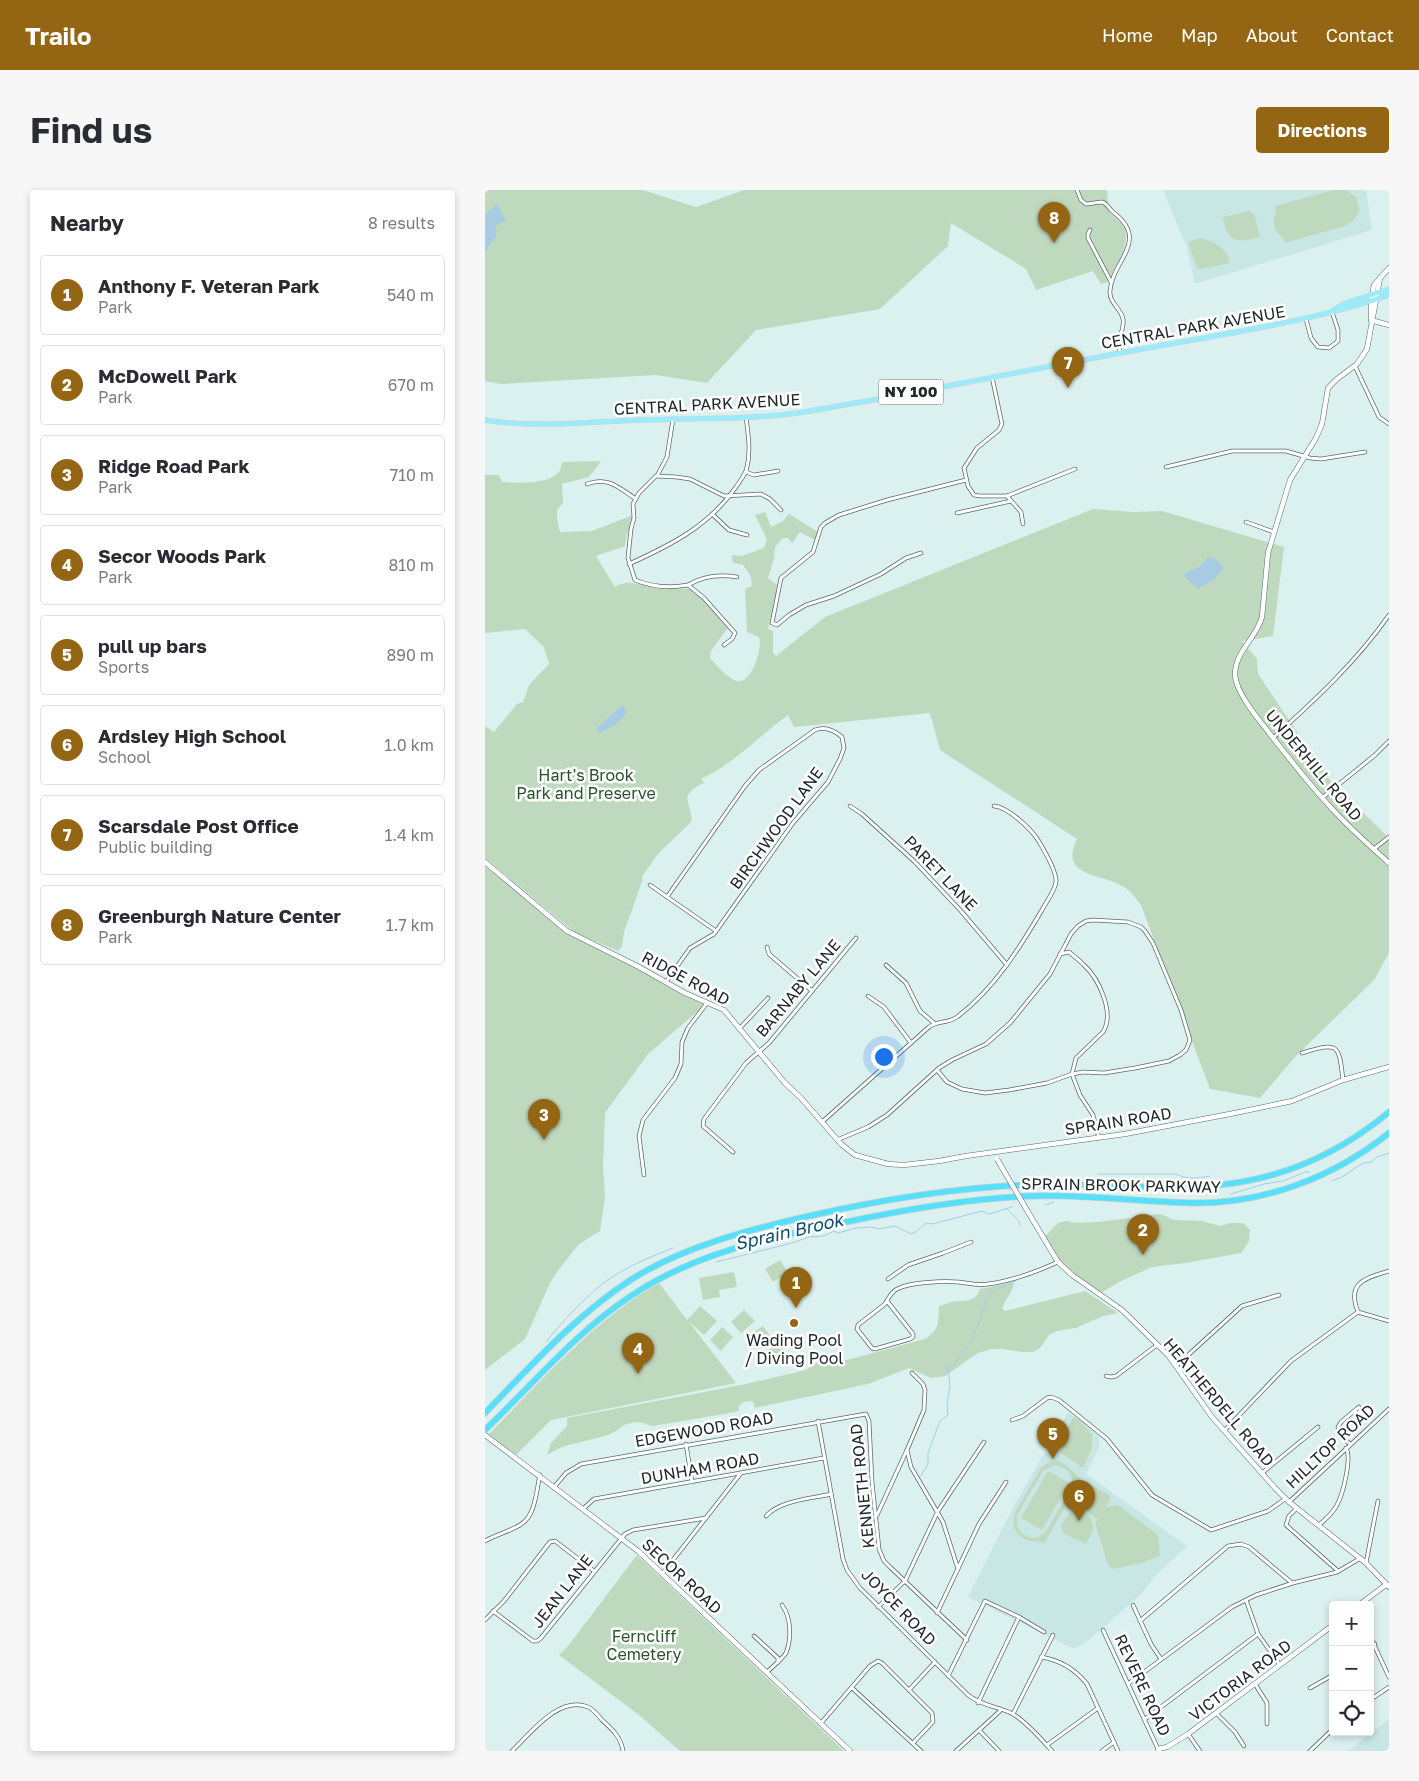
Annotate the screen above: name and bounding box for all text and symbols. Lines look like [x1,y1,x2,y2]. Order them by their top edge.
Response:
text: Trailo [25,21,91,50]
text: Home [1102,24,1153,46]
text: Map [1181,24,1218,46]
text: About [1246,24,1298,46]
text: Contact [1326,24,1394,46]
button: Directions [1256,107,1389,153]
text: Find us [30,109,152,151]
pin: 8 [1038,202,1070,243]
text: Nearby [50,210,124,236]
text: 8 results [368,213,435,233]
text: Anthony F. Veteran Park [98,274,320,297]
text: 1 [63,285,71,305]
text: 540 m [387,285,434,305]
text: Park [98,297,133,317]
street label: CENTRAL PARK AVENUE [1099,301,1287,353]
pin: 7 [1052,347,1084,388]
text: McDowell Park [98,364,237,387]
text: 2 [62,375,72,395]
text: 670 m [388,375,434,395]
road number: NY 100 [879,380,943,404]
text: Park [98,387,133,407]
street label: CENTRAL PARK AVENUE [613,389,801,419]
text: Ridge Road Park [98,454,249,477]
text: 3 [62,465,72,485]
text: 710 m [390,465,434,485]
text: Park [98,477,133,497]
text: Secor Woods Park [98,544,266,567]
text: 4 [62,555,72,575]
text: 810 m [388,555,434,575]
text: Park [98,567,133,587]
text: pull up bars [98,634,207,657]
text: 5 [62,645,72,665]
text: 890 m [386,645,434,665]
text: Sports [98,657,149,677]
street label: UNDERHILL ROAD [1262,705,1366,825]
text: Ardsley High School [98,724,286,747]
text: 6 [62,735,72,755]
text: 1.0 km [384,735,434,755]
text: School [98,747,151,767]
street label: BIRCHWOOD LANE [725,763,827,893]
park label: Hart's Brook Park and Preserve [516,765,656,803]
text: Scarsdale Post Office [98,814,299,837]
text: 7 [63,825,71,845]
text: 1.4 km [384,825,434,845]
street label: PARET LANE [900,831,982,915]
text: Public building [98,837,213,857]
text: Greenburgh Nature Center [98,904,341,927]
text: 8 [62,915,72,935]
text: 1.7 km [386,915,434,935]
text: Park [98,927,133,947]
street label: BARNABY LANE [751,935,845,1041]
street label: RIDGE ROAD [639,947,733,1009]
your location [871,1044,897,1070]
pin: 3 [528,1099,560,1140]
street label: SPRAIN ROAD [1063,1103,1173,1139]
street label: SPRAIN BROOK PARKWAY [1021,1173,1222,1197]
water label: Sprain Brook [732,1207,847,1254]
pin: 2 [1127,1214,1159,1255]
pin: 1 [780,1267,812,1308]
marker: Wading Pool / Diving Pool [788,1317,800,1329]
place label: Wading Pool / Diving Pool [745,1330,843,1368]
pin: 4 [622,1333,654,1374]
street label: HEATHERDELL ROAD [1159,1334,1279,1470]
street label: HILLTOP ROAD [1281,1400,1379,1492]
street label: EDGEWOOD ROAD [633,1407,775,1451]
pin: 5 [1037,1418,1069,1459]
street label: KENNETH ROAD [845,1423,879,1549]
street label: DUNHAM ROAD [639,1448,761,1488]
pin: 6 [1063,1480,1095,1521]
street label: SECOR ROAD [638,1534,726,1618]
street label: JEAN LANE [527,1550,597,1632]
street label: JOYCE ROAD [857,1564,941,1650]
map controls [1329,1601,1374,1736]
button: + [1329,1601,1374,1646]
park label: Ferncliff Cemetery [607,1626,682,1664]
street label: REVERE ROAD [1111,1631,1175,1739]
street label: VICTORIA ROAD [1185,1635,1295,1725]
button: − [1329,1646,1374,1691]
button: locate [1329,1691,1374,1736]

